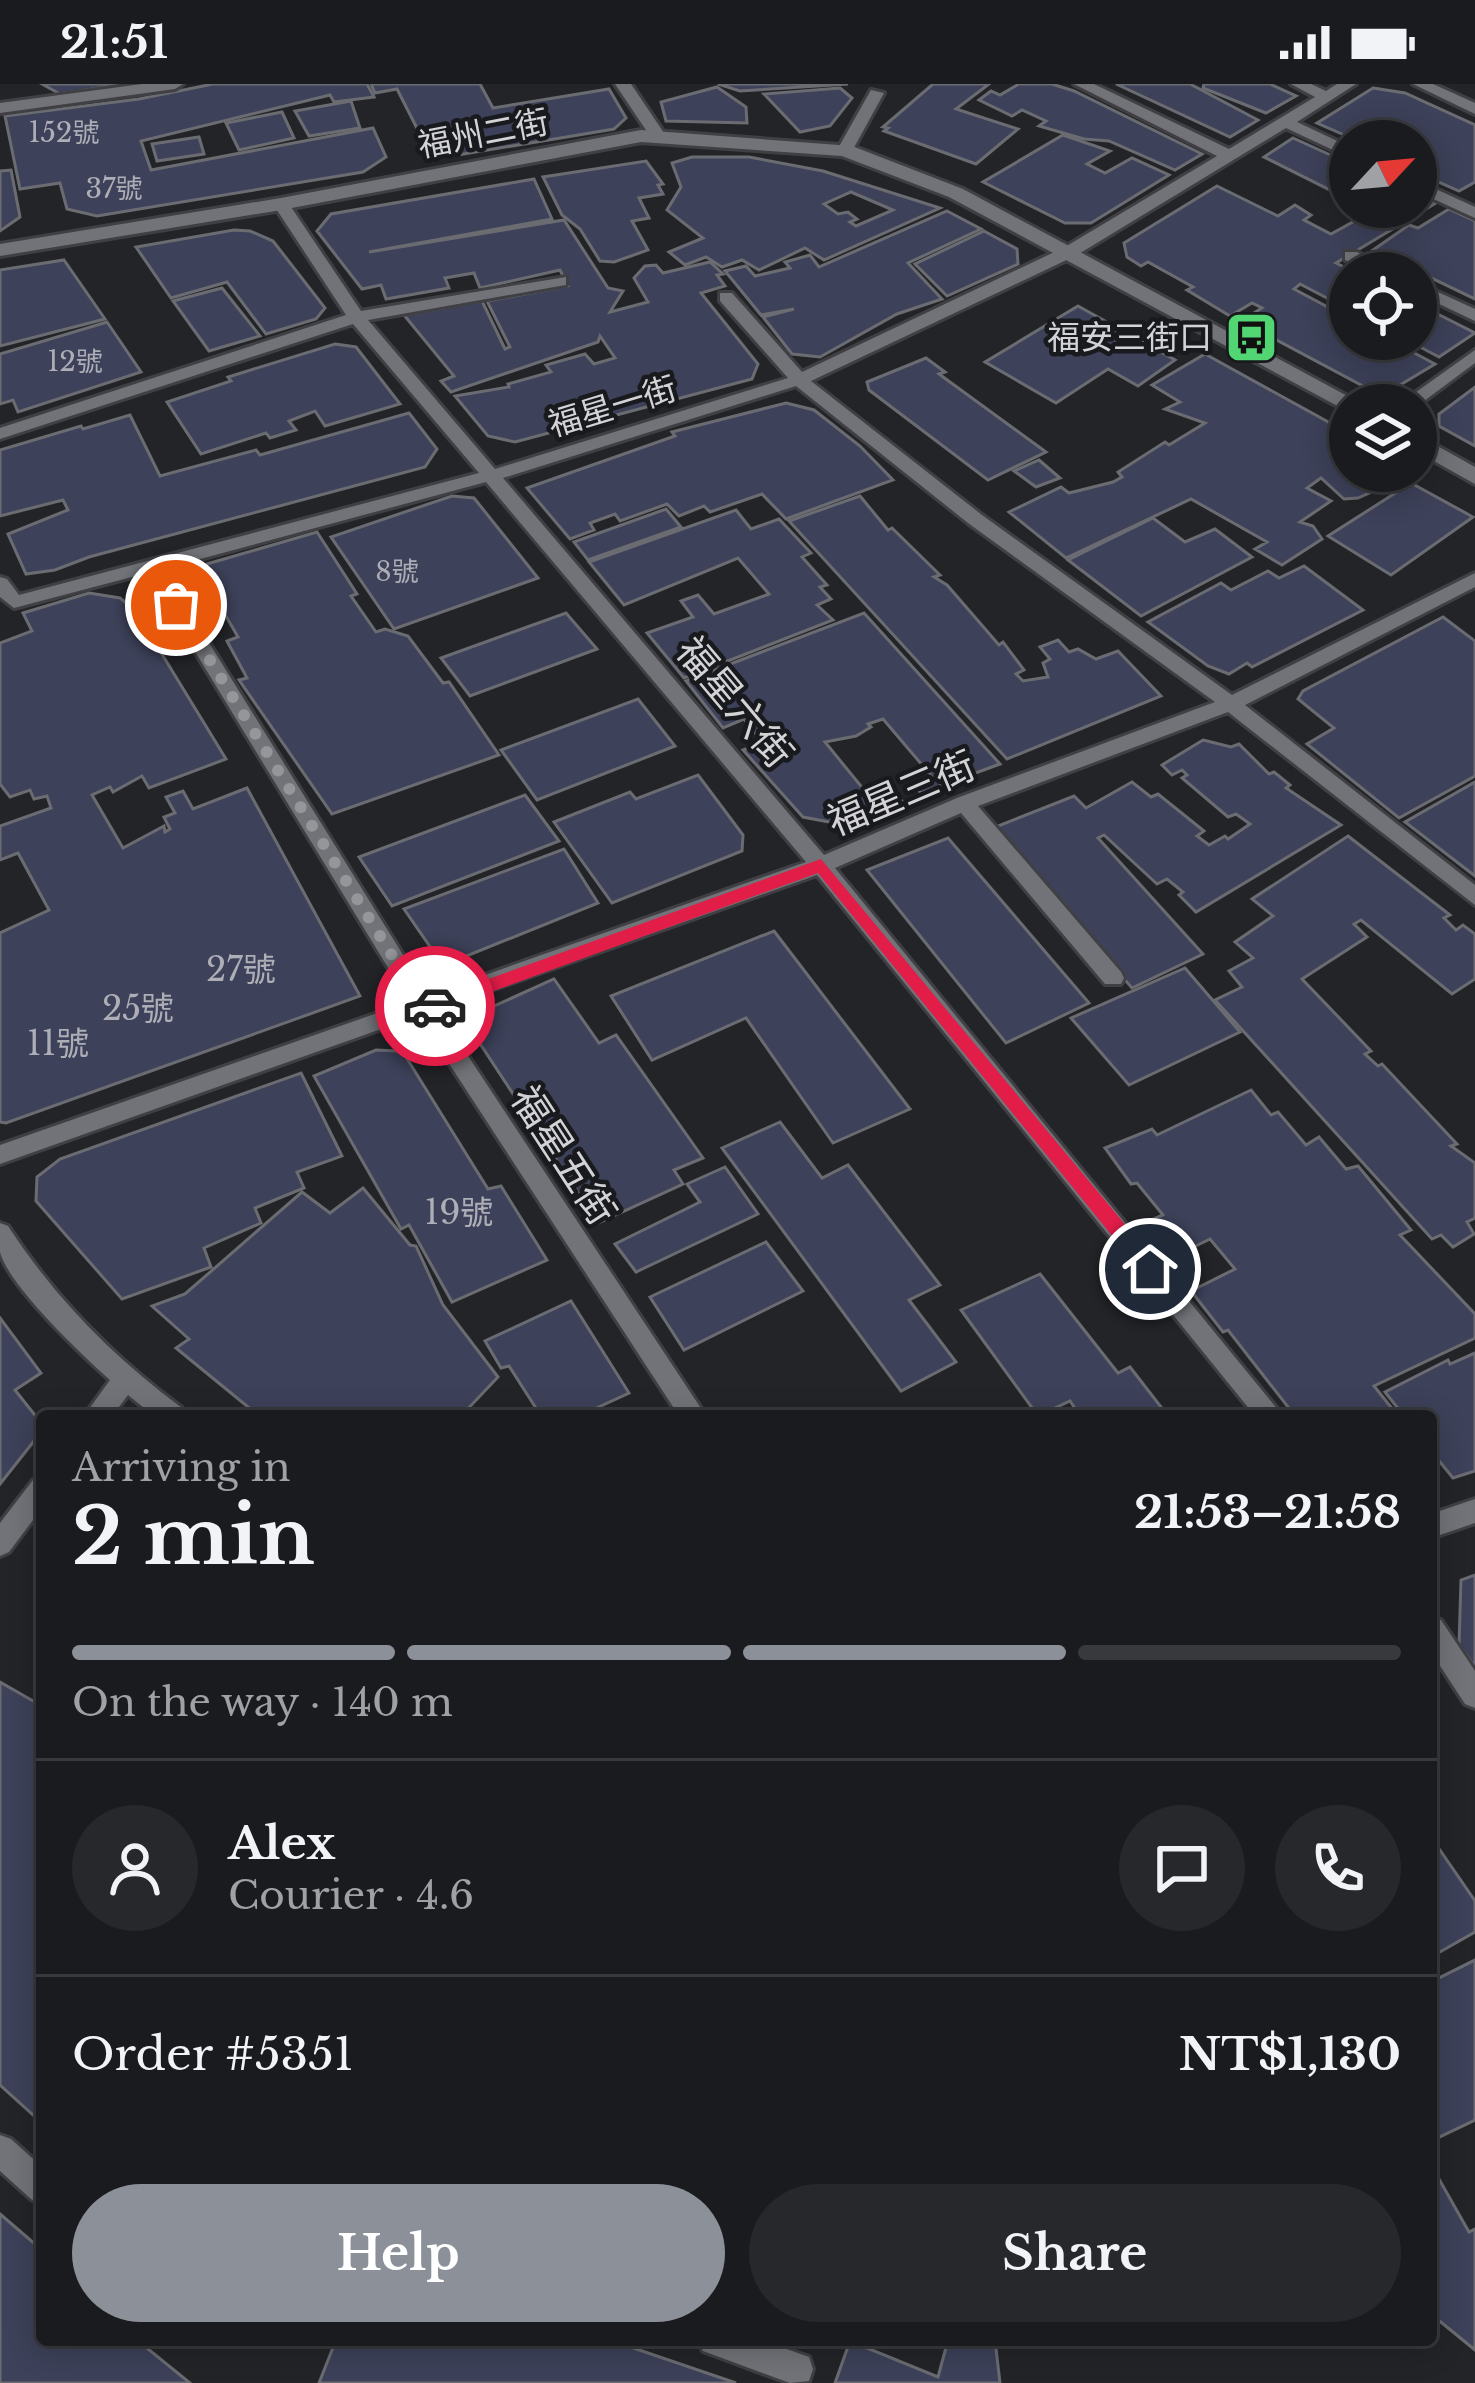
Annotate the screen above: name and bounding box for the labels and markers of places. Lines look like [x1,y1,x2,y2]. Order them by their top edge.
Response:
bus stop icon: 福安三街口 [1223,309,1279,365]
place label: 福安三街口 [1047,317,1212,358]
pin [125,554,227,656]
pin [1099,1218,1201,1320]

